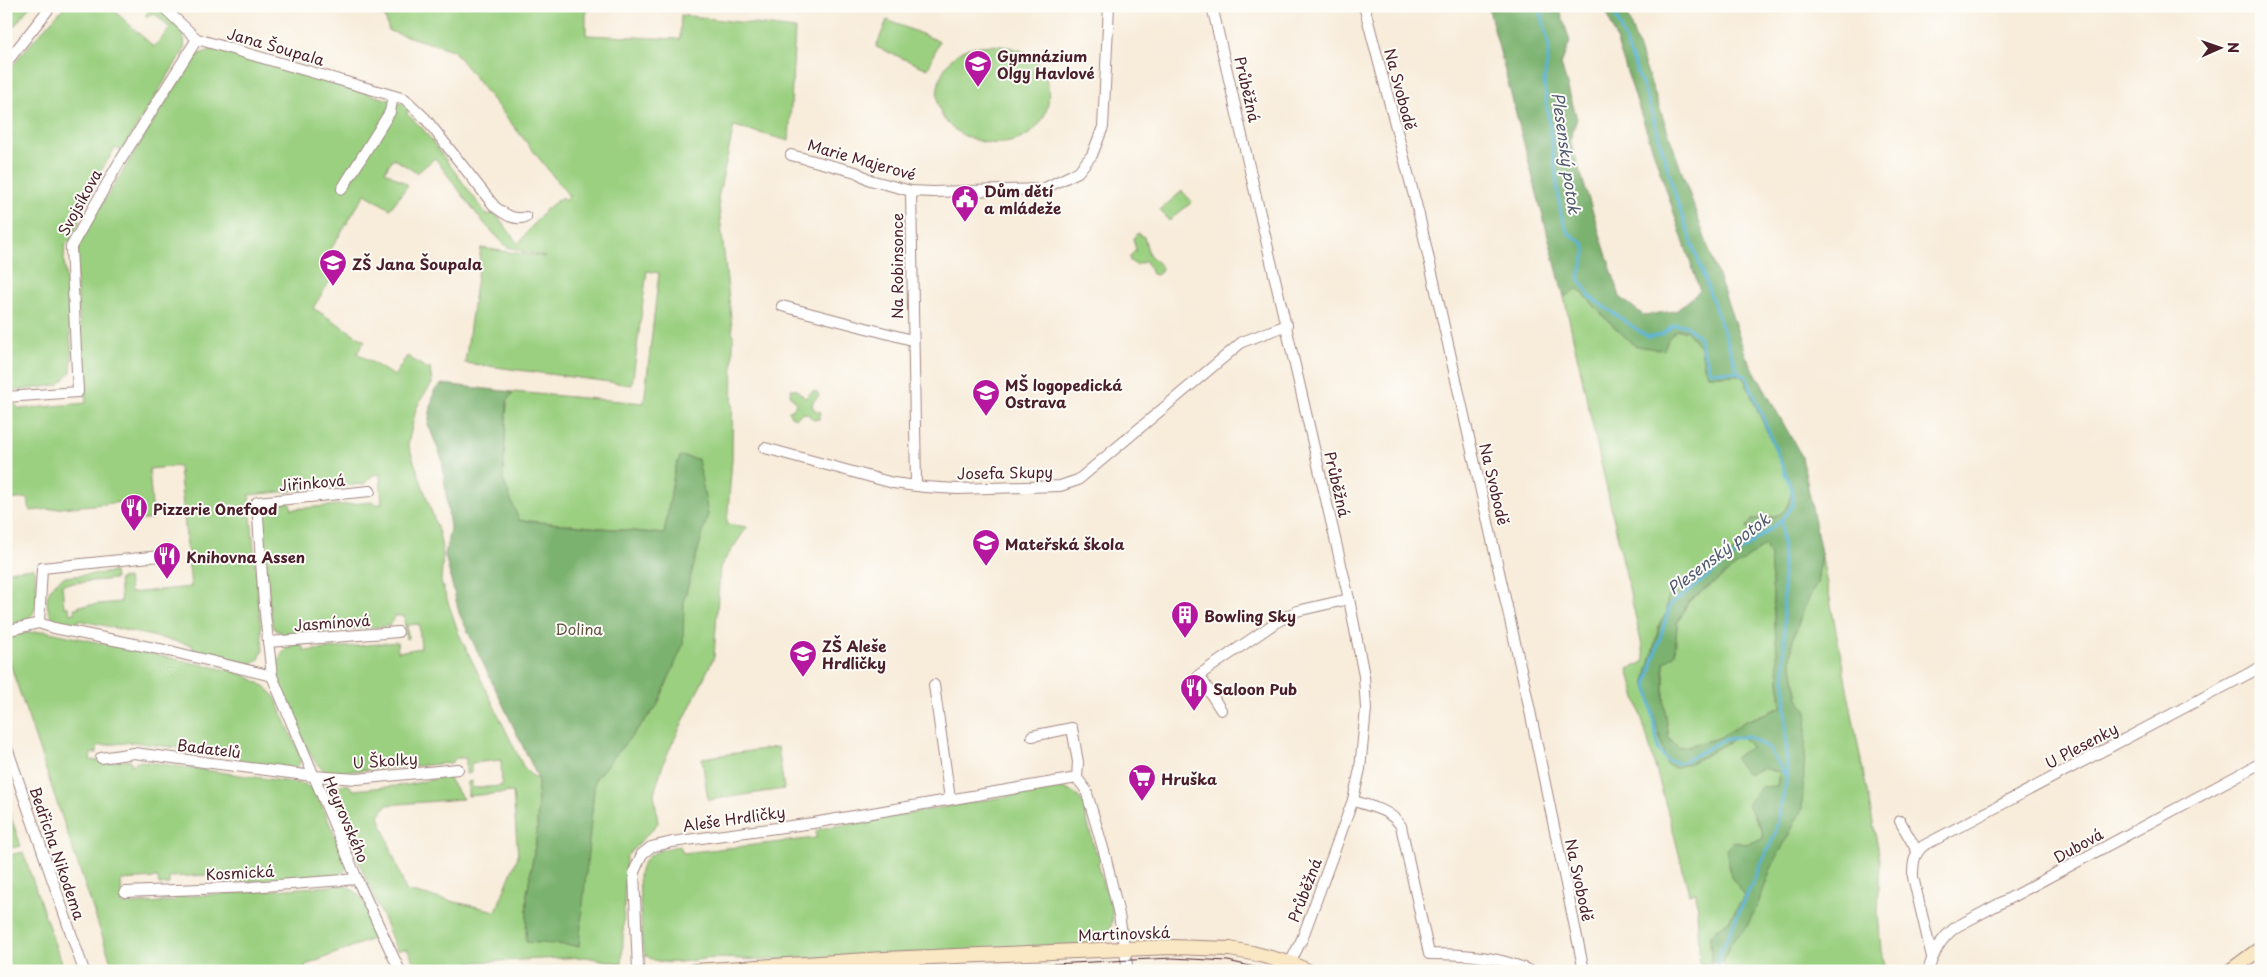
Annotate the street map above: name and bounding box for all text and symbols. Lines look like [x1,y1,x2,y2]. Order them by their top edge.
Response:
street label: Jana Šoupala [225,21,328,71]
north arrow [2194,22,2244,72]
text: N [2223,42,2244,53]
place label: Gymnázium Olgy Havlové [997,44,1095,84]
street label: Na Svobodě [1379,46,1423,132]
school or university icon: Gymnázium Olgy Havlové [963,49,993,88]
street label: Průběžná [1229,54,1267,125]
water label: Plesenský potok [1547,90,1588,217]
street label: Marie Majerové [805,133,919,185]
street label: Svojsíkova [51,164,107,240]
place label: Dům dětí a mládeže [984,179,1061,219]
public building icon: Dům dětí a mládeže [950,184,980,223]
street label: Na Robinsonce [885,213,908,319]
school or university icon: ZŠ Jana Šoupala [318,248,348,287]
place label: ZŠ Jana Šoupala [352,252,483,275]
place label: MŠ logopedická Ostrava [1005,373,1123,413]
school or university icon: MŠ logopedická Ostrava [971,378,1001,417]
street label: Na Svobodě [1474,441,1516,527]
street label: Průběžná [1319,449,1357,520]
street label: Josefa Skupy [957,460,1053,484]
street label: Jiřinková [278,468,347,496]
restaurant icon: Pizzerie Onefood [119,493,149,532]
place label: Pizzerie Onefood [153,497,277,520]
water label: Plesenský potok [1662,506,1775,600]
school or university icon: Mateřská škola [971,528,1001,567]
place label: Mateřská škola [1005,532,1125,555]
restaurant icon: Knihovna Assen [152,541,182,580]
place label: Knihovna Assen [186,545,305,568]
building icon: Bowling Sky [1170,600,1200,639]
place label: Bowling Sky [1204,604,1296,627]
street label: Jasmínová [293,608,372,636]
park label: Dolina [555,617,603,640]
place label: ZŠ Aleše Hrdličky [822,634,886,674]
school or university icon: ZŠ Aleše Hrdličky [788,639,818,678]
restaurant icon: Saloon Pub [1179,673,1209,712]
place label: Saloon Pub [1213,677,1297,700]
street label: U Plesenky [2040,716,2122,774]
street label: Badatelů [176,733,242,763]
street label: U Školky [352,746,418,774]
supermarket icon: Hruška [1127,763,1157,802]
place label: Hruška [1161,767,1217,790]
street label: Heyrovského [319,772,375,866]
street label: Bedřicha Nikodema [24,783,92,923]
street label: Aleše Hrdličky [681,799,787,837]
street label: Dubová [2049,822,2108,868]
street label: Na Svobodě [1560,837,1600,923]
street label: Průběžná [1281,854,1327,925]
street label: Kosmická [205,859,276,885]
street label: Martinovská [1078,920,1171,946]

